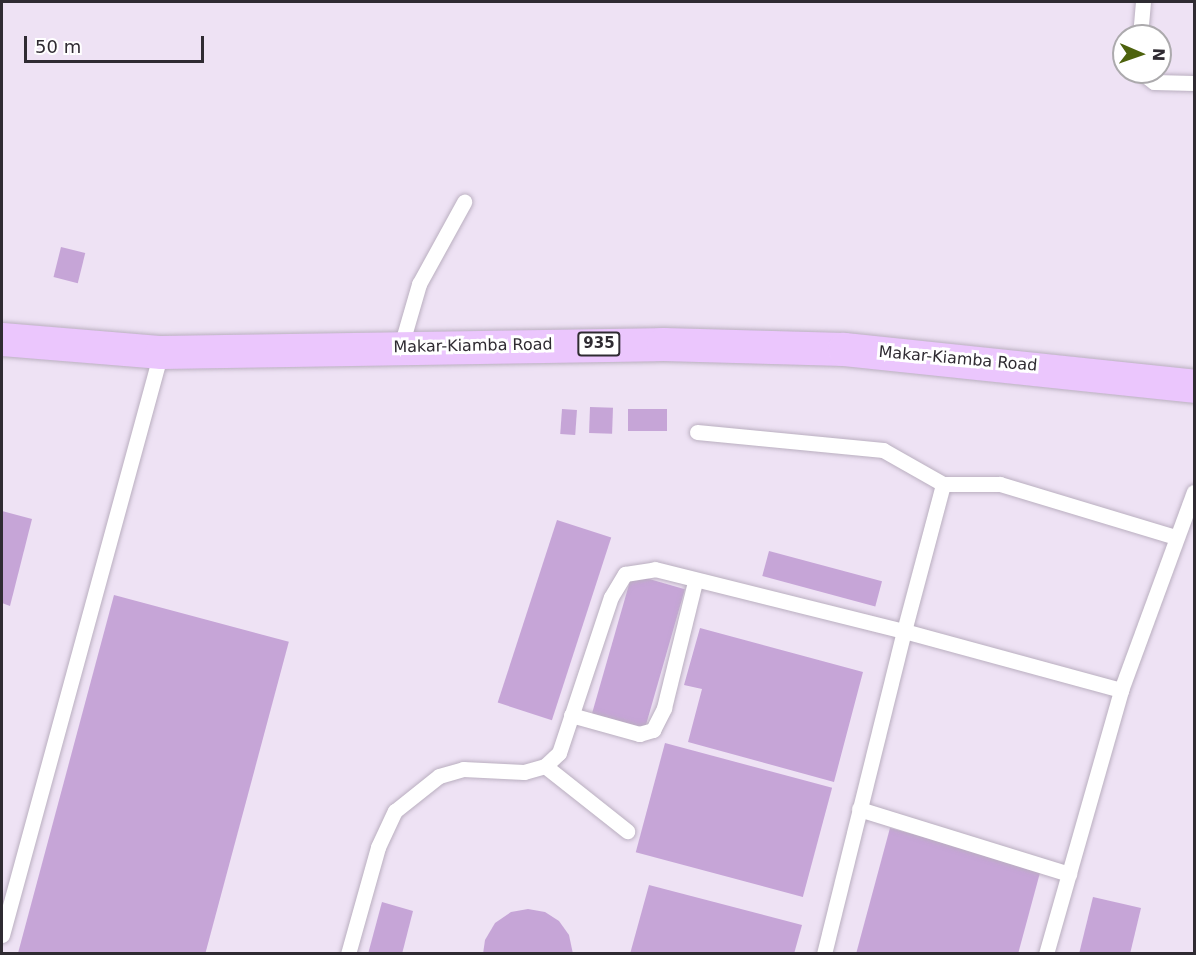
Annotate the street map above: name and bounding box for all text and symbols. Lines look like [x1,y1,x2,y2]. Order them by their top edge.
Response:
scale bar [27,24,207,62]
north arrow [1112,24,1172,84]
text: 50 m [35,36,81,57]
text: N [1149,48,1168,62]
road number: 935 [576,332,622,356]
street label: Makar-Kiamba Road [393,335,553,357]
street label: Makar-Kiamba Road [878,342,1038,376]

